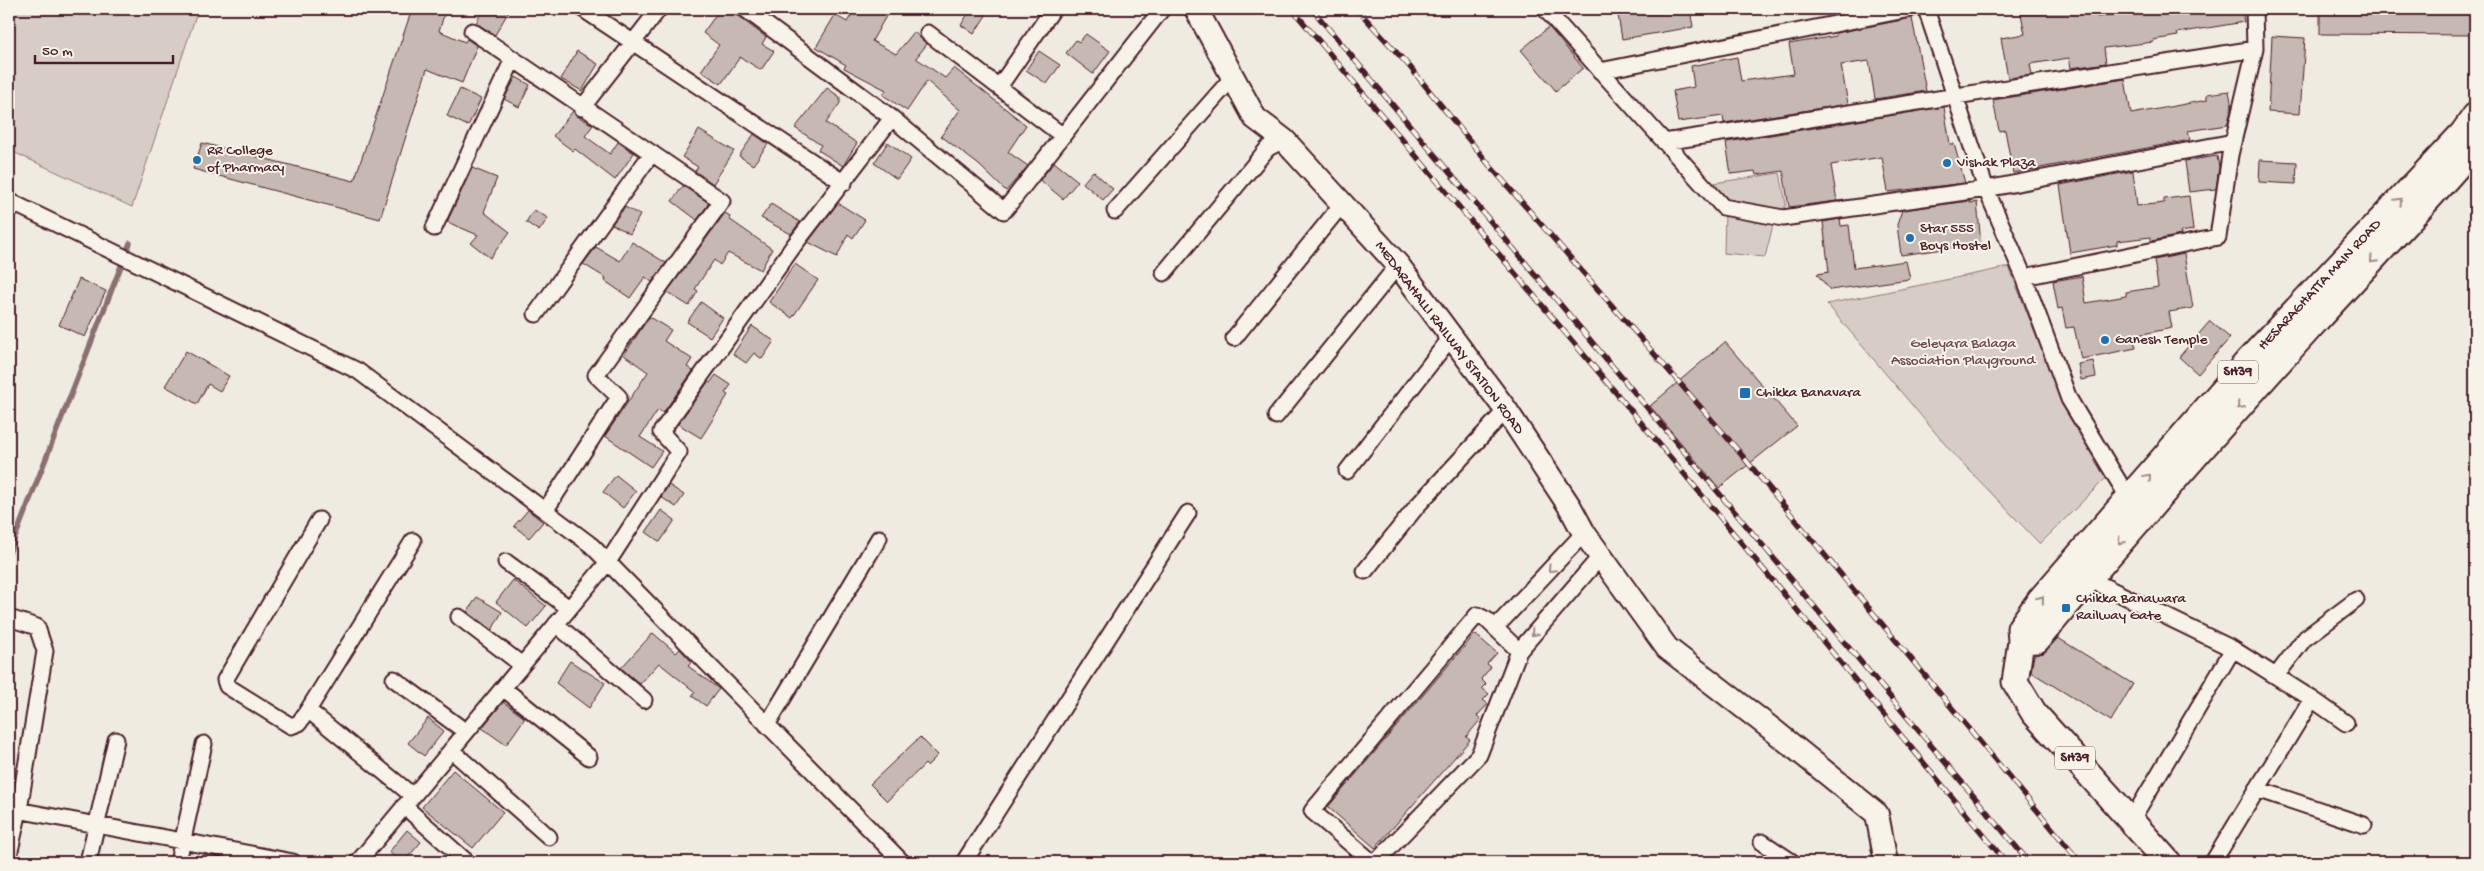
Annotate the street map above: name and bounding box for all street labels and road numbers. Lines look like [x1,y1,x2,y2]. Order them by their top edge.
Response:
street label: HESARAGHATTA MAIN ROAD [2254,215,2386,354]
street label: MEDARAHALLI RAILWAY STATION ROAD [1370,238,1528,438]
road number: SH39 [2218,361,2258,384]
road number: SH39 [2055,746,2095,770]

